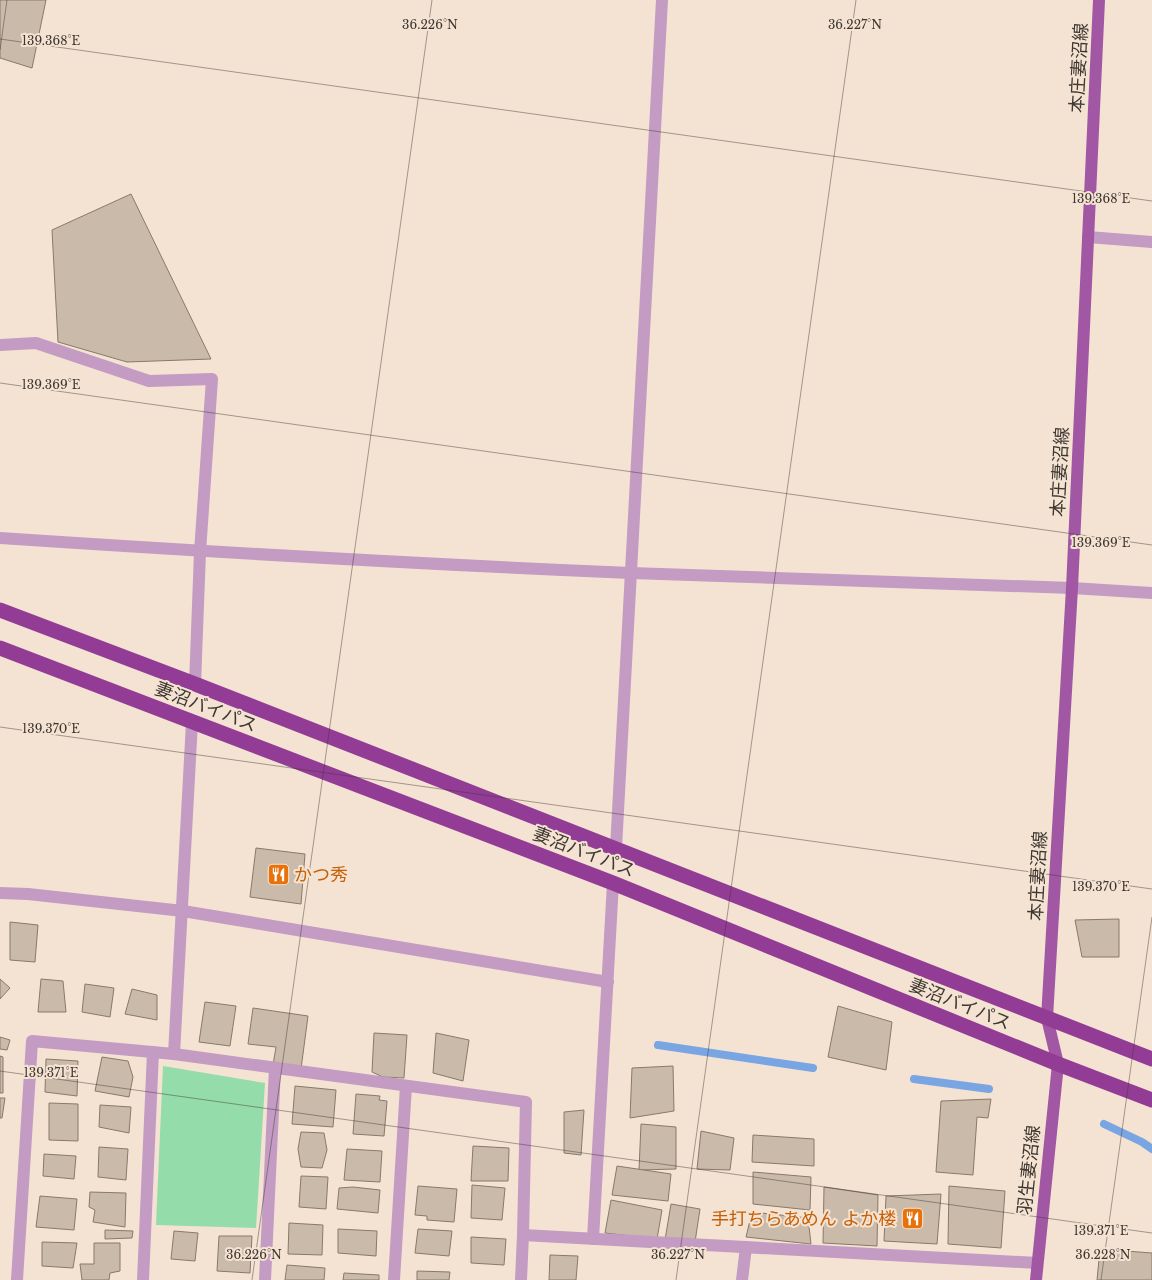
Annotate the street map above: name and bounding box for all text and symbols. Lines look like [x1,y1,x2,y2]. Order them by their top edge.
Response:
text: 36.226°N [402,17,458,32]
text: 36.227°N [828,17,882,32]
street label: 本庄妻沼線 [1066,22,1092,114]
text: 139.368°E [22,33,81,48]
text: 139.368°E [1072,191,1131,206]
text: 139.369°E [21,377,81,392]
street label: 本庄妻沼線 [1047,426,1073,518]
text: 139.369°E [1071,535,1131,550]
street label: 妻沼バイパス [152,677,260,737]
text: 139.370°E [22,721,80,736]
street label: 妻沼バイパス [530,822,638,882]
street label: 本庄妻沼線 [1025,830,1051,922]
restaurant icon: かつ秀 [266,863,290,887]
place label: かつ秀 [294,864,348,886]
text: 139.370°E [1072,879,1130,894]
street label: 妻沼バイパス [906,974,1014,1034]
text: 139.371°E [24,1065,79,1080]
street label: 羽生妻沼線 [1013,1124,1045,1216]
restaurant icon: 手打ちらあめん よか楼 [900,1207,924,1231]
place label: 手打ちらあめん よか楼 [711,1208,896,1230]
text: 139.371°E [1074,1223,1129,1238]
text: 36.226°N [226,1247,282,1262]
text: 36.227°N [651,1247,705,1262]
text: 36.228°N [1075,1247,1131,1262]

